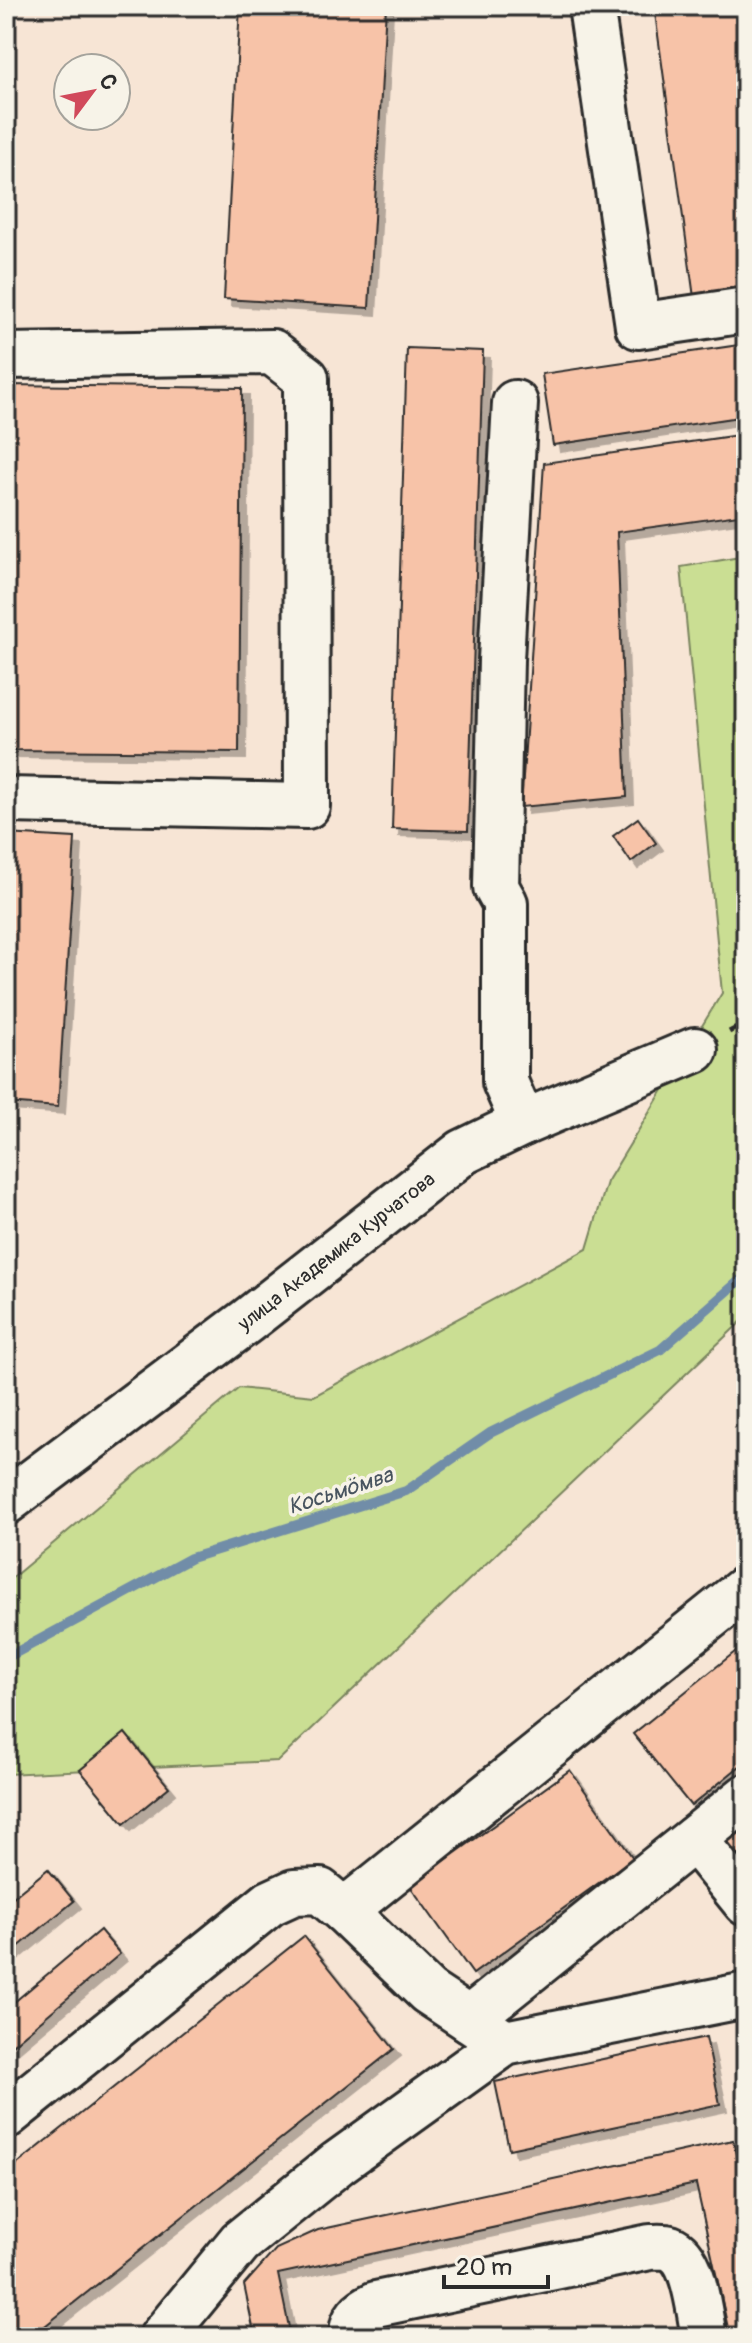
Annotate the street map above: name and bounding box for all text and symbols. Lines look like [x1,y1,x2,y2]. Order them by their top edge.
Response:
north arrow [52,52,132,132]
text: С [93,69,124,95]
street label: улица Академика Курчатова [232,1167,440,1337]
water label: Косьмӧмва [285,1460,398,1521]
scale bar [444,2239,548,2289]
text: 20 m [456,2253,512,2282]

